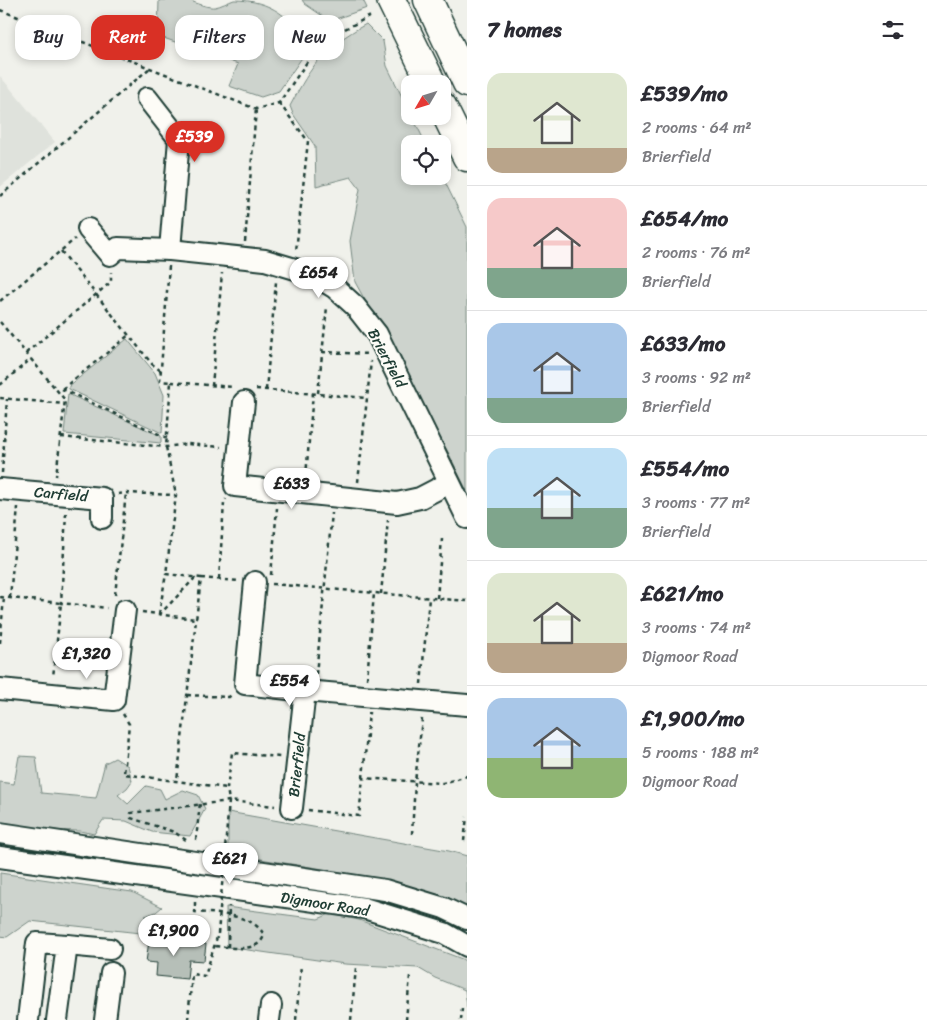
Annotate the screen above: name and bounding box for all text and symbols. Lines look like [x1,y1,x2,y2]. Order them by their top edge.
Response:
text: 7 homes [487,11,562,49]
chip: Buy [15,15,81,60]
chip: Rent [91,15,165,60]
chip: Filters [175,15,264,60]
chip: New [274,15,344,60]
icon: filters [879,16,907,44]
north arrow [401,75,451,125]
map controls [401,75,451,185]
text: £539/mo [642,75,728,113]
icon: home [527,93,587,153]
text: 2 rooms · 64 m² [642,113,752,142]
pin: £539 [165,120,225,163]
text: £539 [177,122,213,151]
button: locate [401,135,451,185]
text: Brierfield [642,142,710,171]
text: £654/mo [642,200,728,238]
icon: home [527,218,587,278]
text: 2 rooms · 76 m² [642,238,751,267]
pin: £654 [289,256,349,299]
text: £654 [300,258,338,287]
text: Brierfield [642,267,710,296]
street label: Brierfield [360,324,414,393]
text: £633/mo [642,325,725,363]
icon: home [527,343,587,403]
text: 3 rooms · 92 m² [642,363,751,392]
text: Brierfield [642,392,710,421]
text: £554/mo [642,450,729,488]
pin: £633 [262,468,322,510]
icon: home [527,468,587,528]
text: £633 [274,469,310,498]
street label: Carfield [33,479,90,509]
text: 3 rooms · 77 m² [642,488,750,517]
text: Brierfield [642,517,710,546]
text: £621/mo [642,575,723,613]
icon: home [527,593,587,653]
text: 3 rooms · 74 m² [642,613,751,642]
pin: £1,320 [46,638,128,680]
text: £1,320 [63,639,111,668]
text: Digmoor Road [642,642,737,671]
pin: £554 [260,664,320,707]
text: £554 [271,666,309,695]
text: £1,900/mo [642,700,744,738]
icon: home [527,718,587,778]
street label: Brierfield [281,731,313,798]
text: 5 rooms · 188 m² [642,738,759,767]
text: Digmoor Road [642,767,737,796]
pin: £621 [200,842,260,885]
text: £621 [213,844,247,873]
street label: Digmoor Road [279,884,372,924]
pin: £1,900 [133,914,215,957]
text: £1,900 [149,916,199,945]

